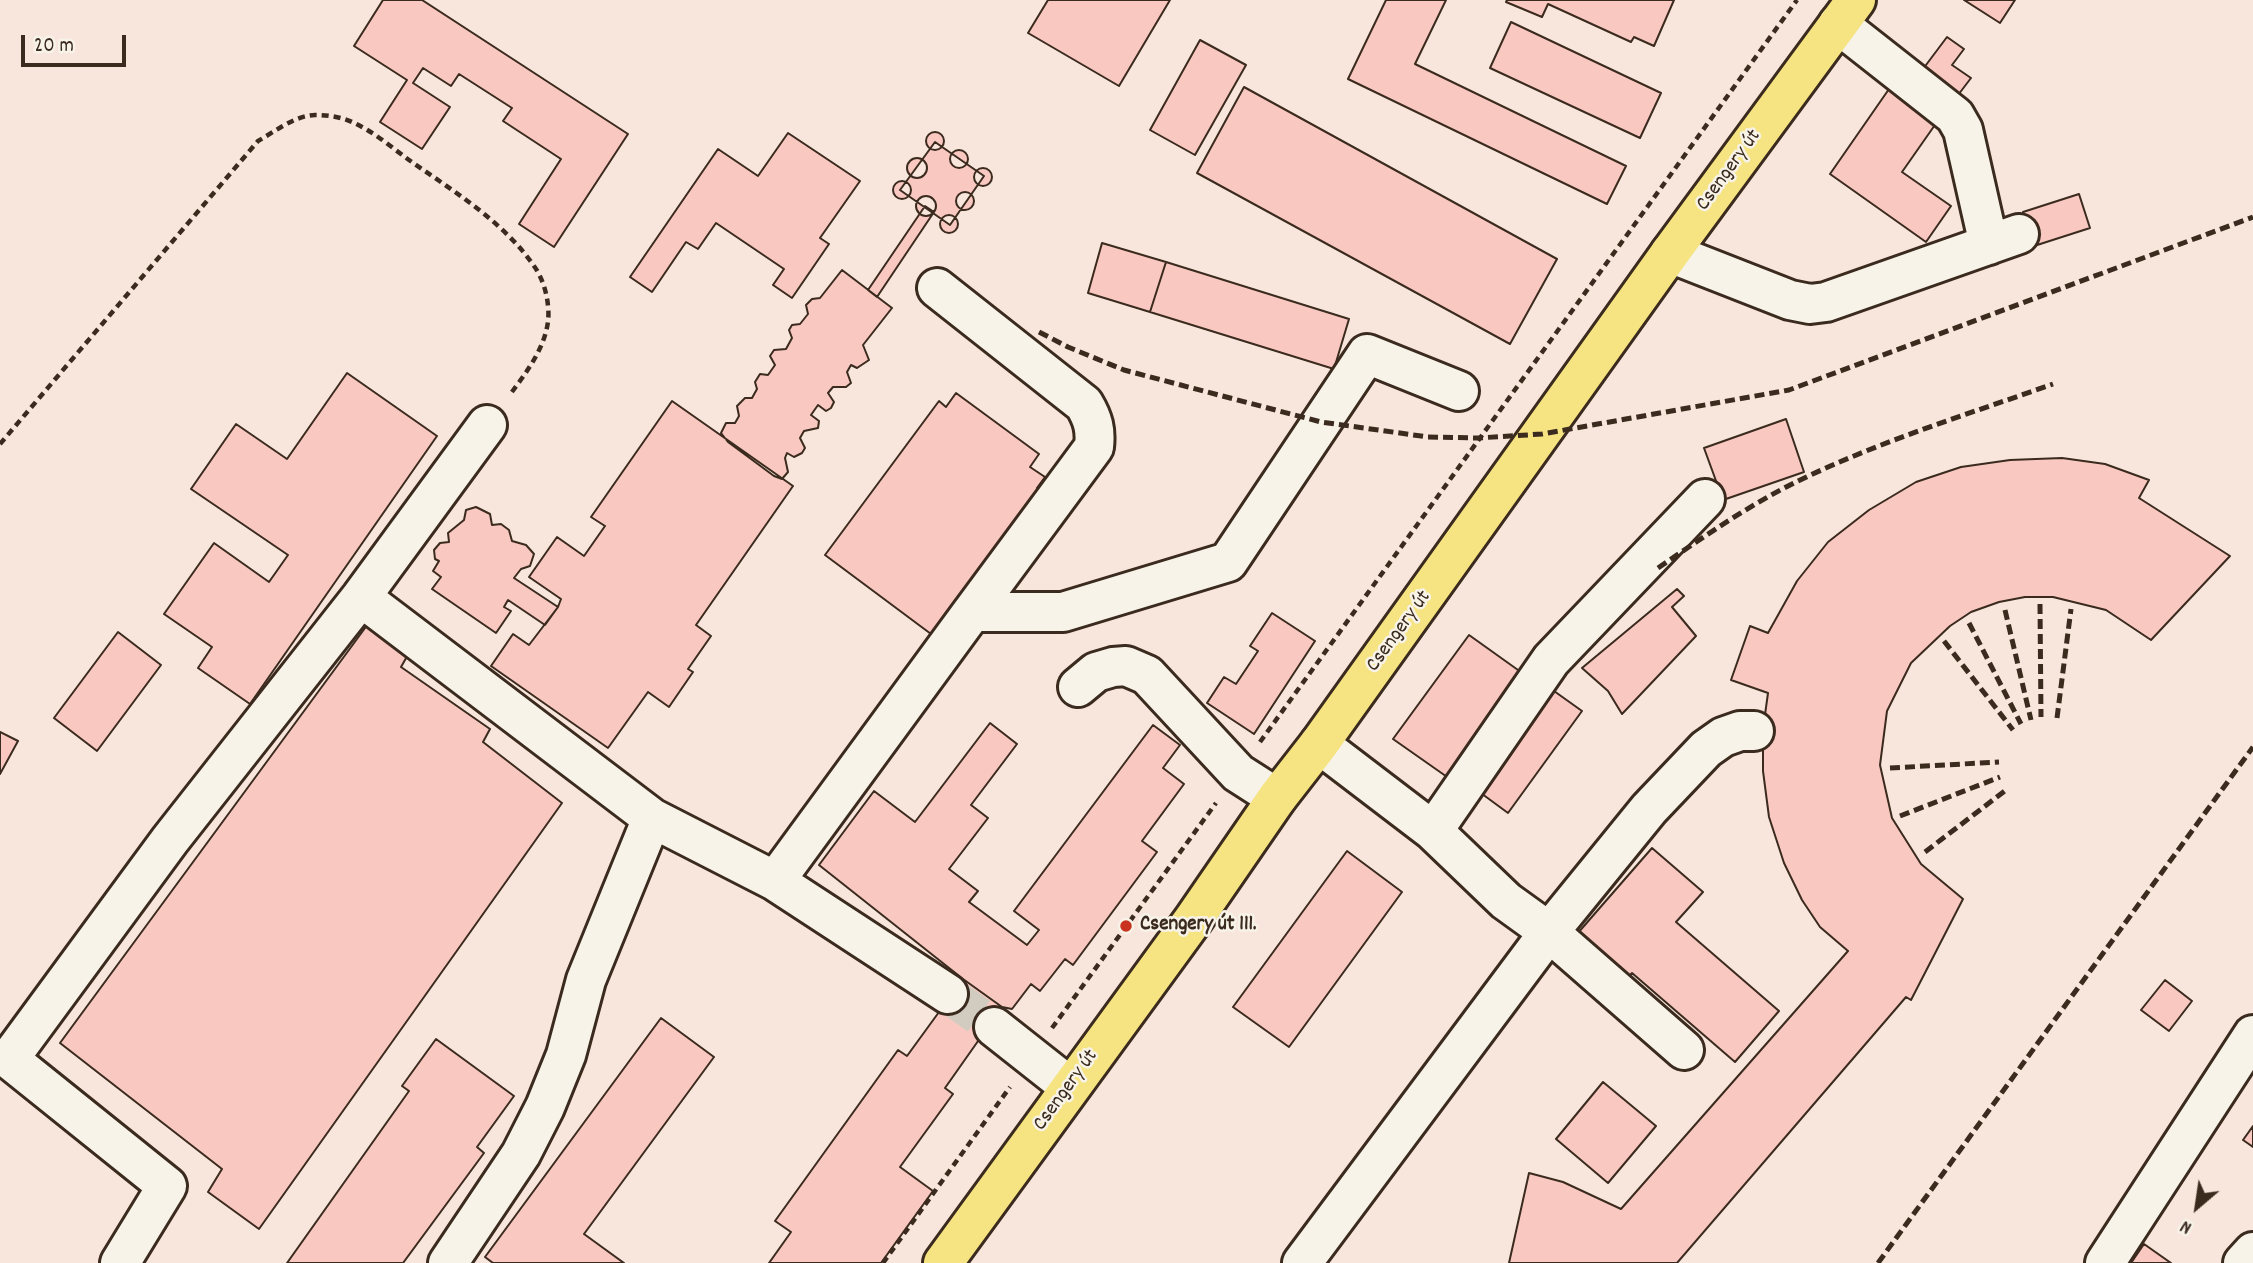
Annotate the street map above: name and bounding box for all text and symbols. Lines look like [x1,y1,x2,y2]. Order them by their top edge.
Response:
scale bar [24,21,130,65]
text: 20 m [34,32,74,62]
street label: Csengery út [1692,125,1768,217]
street label: Csengery út [1362,586,1438,678]
place label: Csengery út 111. [1140,913,1257,939]
marker: Csengery út 111. [1118,918,1134,934]
street label: Csengery út [1029,1045,1105,1137]
north arrow [2162,1172,2232,1242]
text: N [2176,1212,2197,1240]

